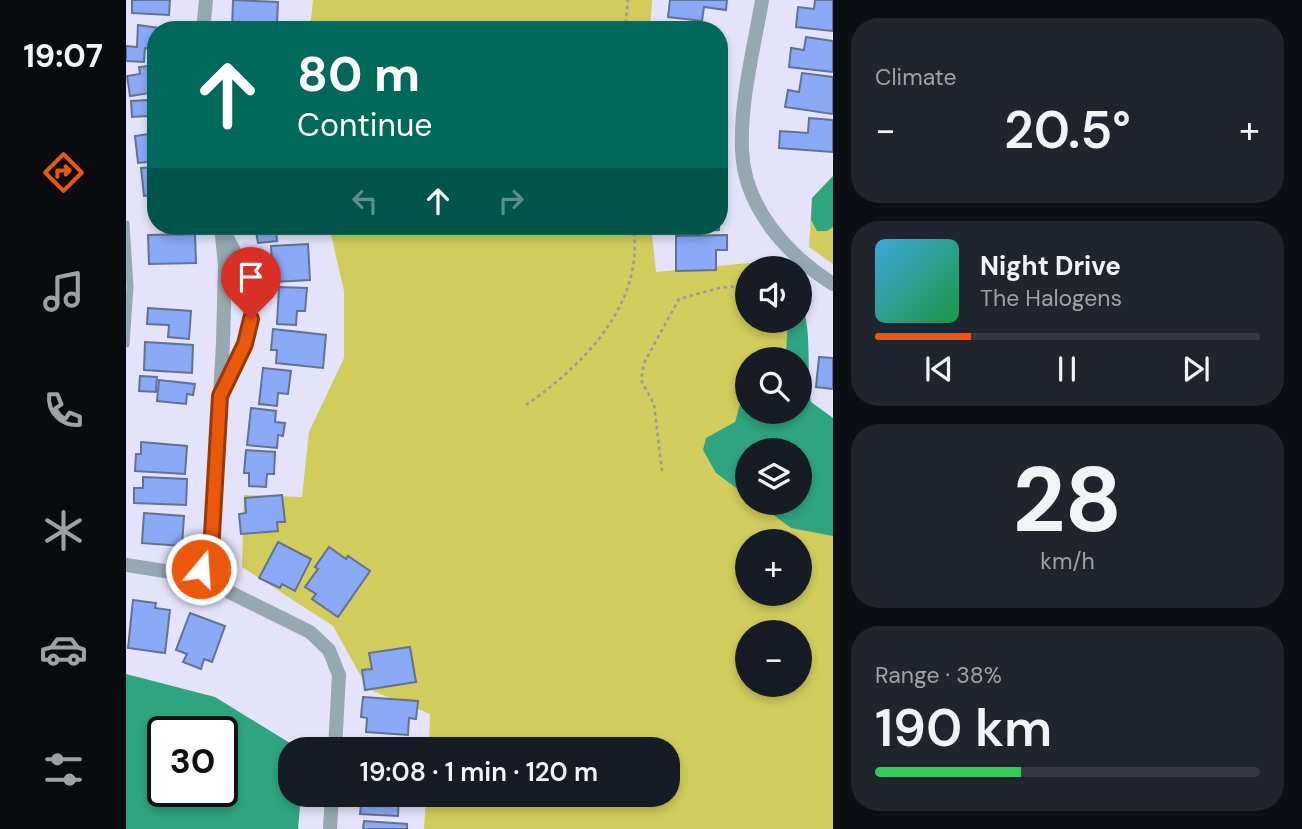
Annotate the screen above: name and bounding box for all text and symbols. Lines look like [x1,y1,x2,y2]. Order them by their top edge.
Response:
text: 19:07 [23,35,103,77]
text: 80 m [297,42,420,106]
icon: ahead [182,49,273,140]
text: Climate [875,62,957,92]
text: 20.5° [1004,96,1131,164]
text: Continue [297,104,432,146]
text: − [875,105,896,155]
text: + [1239,105,1260,155]
icon: directions [39,148,88,197]
icon: left [346,182,384,220]
icon: ahead [419,182,457,220]
icon: right [492,182,530,220]
pin [221,247,281,319]
text: Night Drive [980,249,1121,283]
map controls [735,256,812,697]
button: sound [735,256,812,333]
icon: arrive [232,258,270,296]
icon: music [39,267,88,316]
text: The Halogens [980,283,1122,313]
button: search [735,347,812,424]
icon: previous [920,350,958,388]
icon: pause [1048,350,1086,388]
icon: next [1177,350,1215,388]
icon: phone [39,386,88,435]
button: layers [735,438,812,515]
text: 28 [1013,441,1122,559]
icon: climate [39,506,88,555]
button: + [735,529,812,606]
position arrow [164,532,238,606]
text: km/h [1040,546,1095,576]
button: − [735,620,812,697]
icon: car [39,625,88,674]
text: Range · 38% [875,660,1002,690]
text: 190 km [875,694,1052,762]
speed limit sign: 30 [147,716,238,807]
icon: filters [39,745,88,794]
text: 19:08 · 1 min · 120 m [360,755,598,789]

